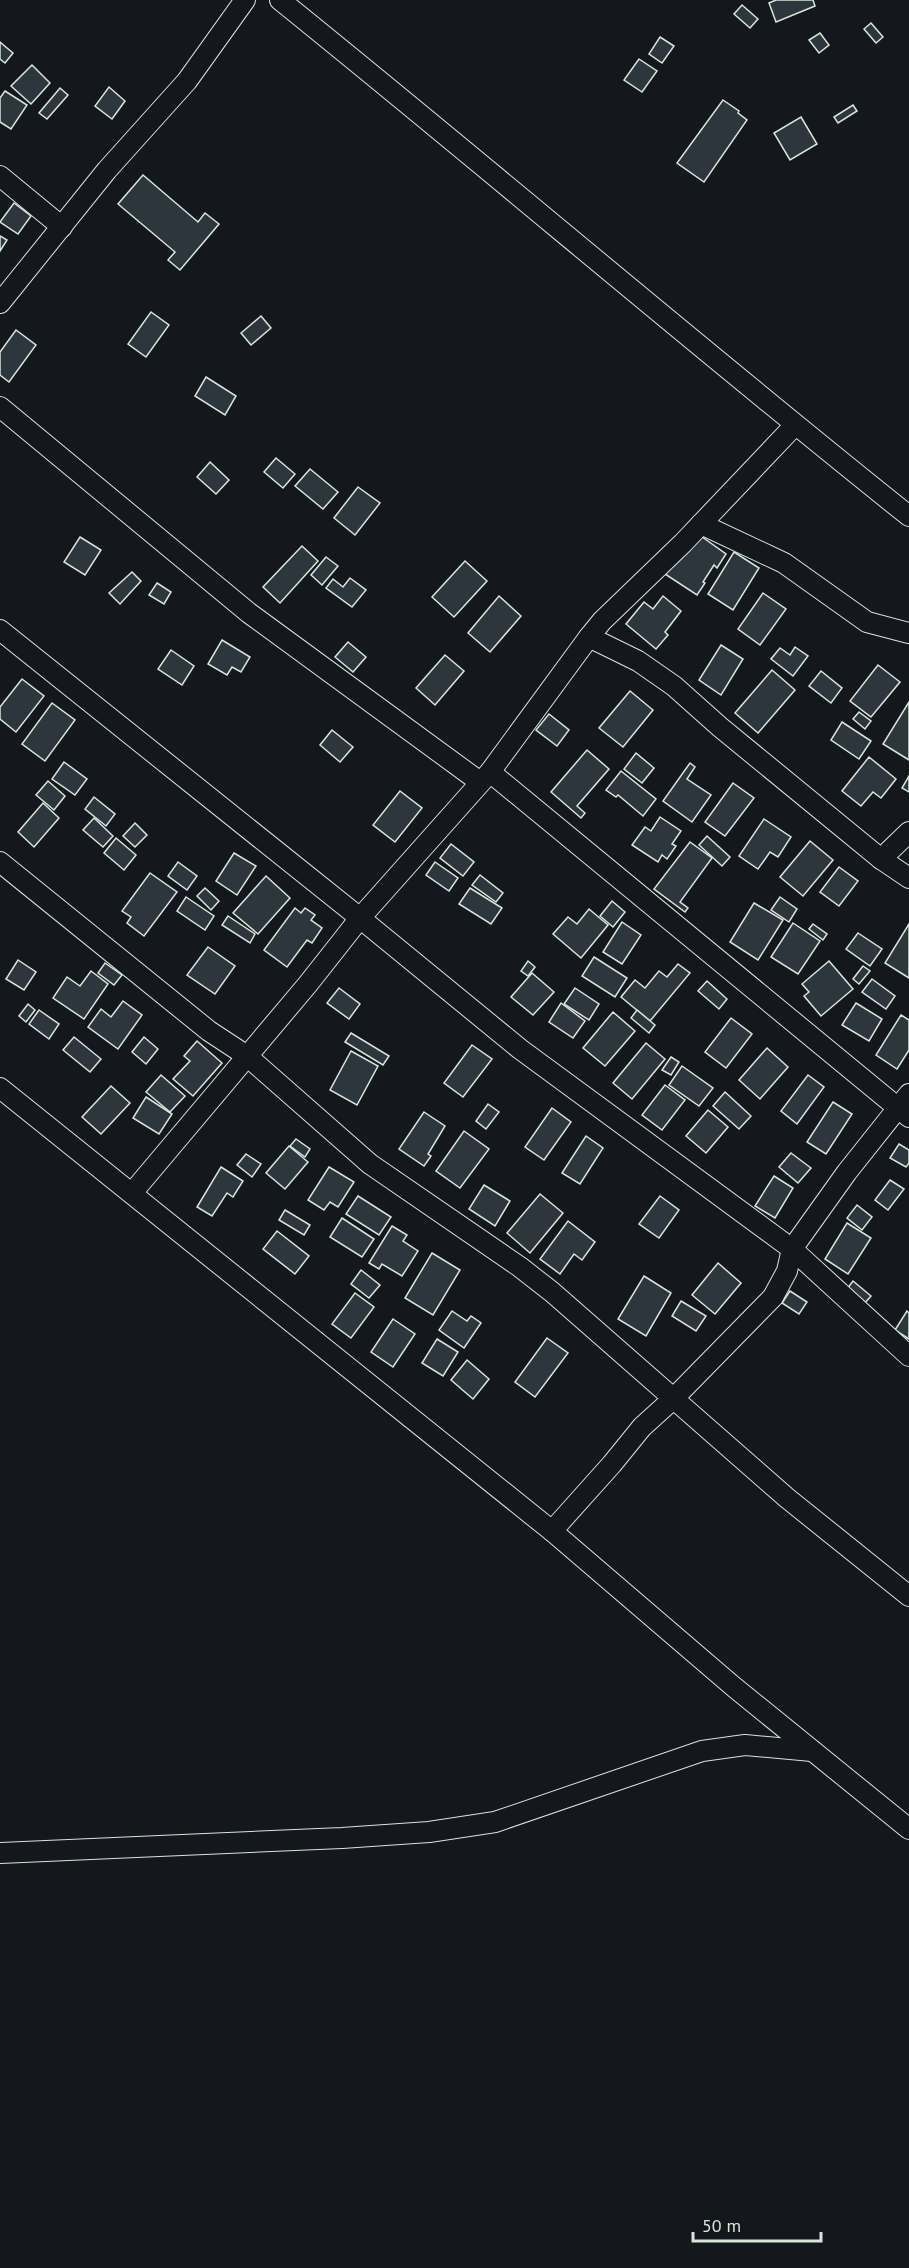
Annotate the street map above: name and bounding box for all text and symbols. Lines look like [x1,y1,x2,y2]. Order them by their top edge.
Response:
scale bar [693,2205,820,2243]
text: 50 m [702,2214,741,2237]

